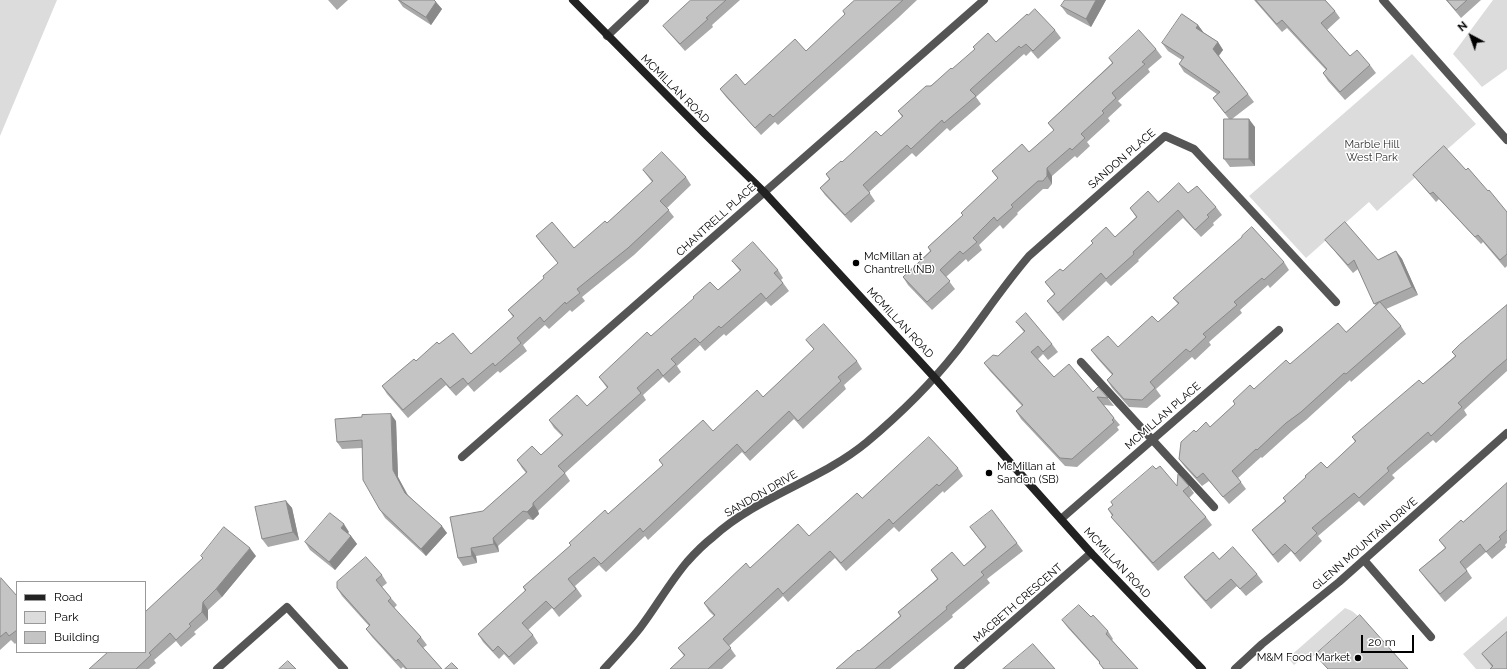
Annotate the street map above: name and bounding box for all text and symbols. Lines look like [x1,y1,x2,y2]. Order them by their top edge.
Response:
north arrow [1451,16,1491,56]
text: N [1455,19,1470,34]
street label: MCMILLAN ROAD [638,52,712,126]
street label: SANDON PLACE [1086,126,1158,192]
park label: Marble Hill West Park [1345,138,1399,164]
street label: CHANTRELL PLACE [674,181,758,259]
place label: McMillan at Chantrell (NB) [864,250,935,276]
marker: McMillan at Chantrell (NB) [851,258,861,268]
street label: MCMILLAN ROAD [864,285,936,361]
street label: MCMILLAN PLACE [1123,380,1203,452]
place label: McMillan at Sandon (SB) [997,460,1059,486]
street label: SANDON DRIVE [722,468,800,520]
marker: McMillan at Sandon (SB) [984,468,994,478]
street label: GLENN MOUNTAIN DRIVE [1310,495,1420,593]
street label: MCMILLAN ROAD [1081,525,1153,601]
street label: MACBETH CRESCENT [971,561,1065,645]
legend [16,581,146,653]
text: Road [54,590,83,604]
text: Park [54,610,79,624]
scale bar [1363,627,1416,653]
text: Building [54,630,100,644]
text: 20 m [1368,635,1396,649]
place label: M&M Food Market [1257,651,1350,665]
marker: M&M Food Market [1353,653,1363,663]

